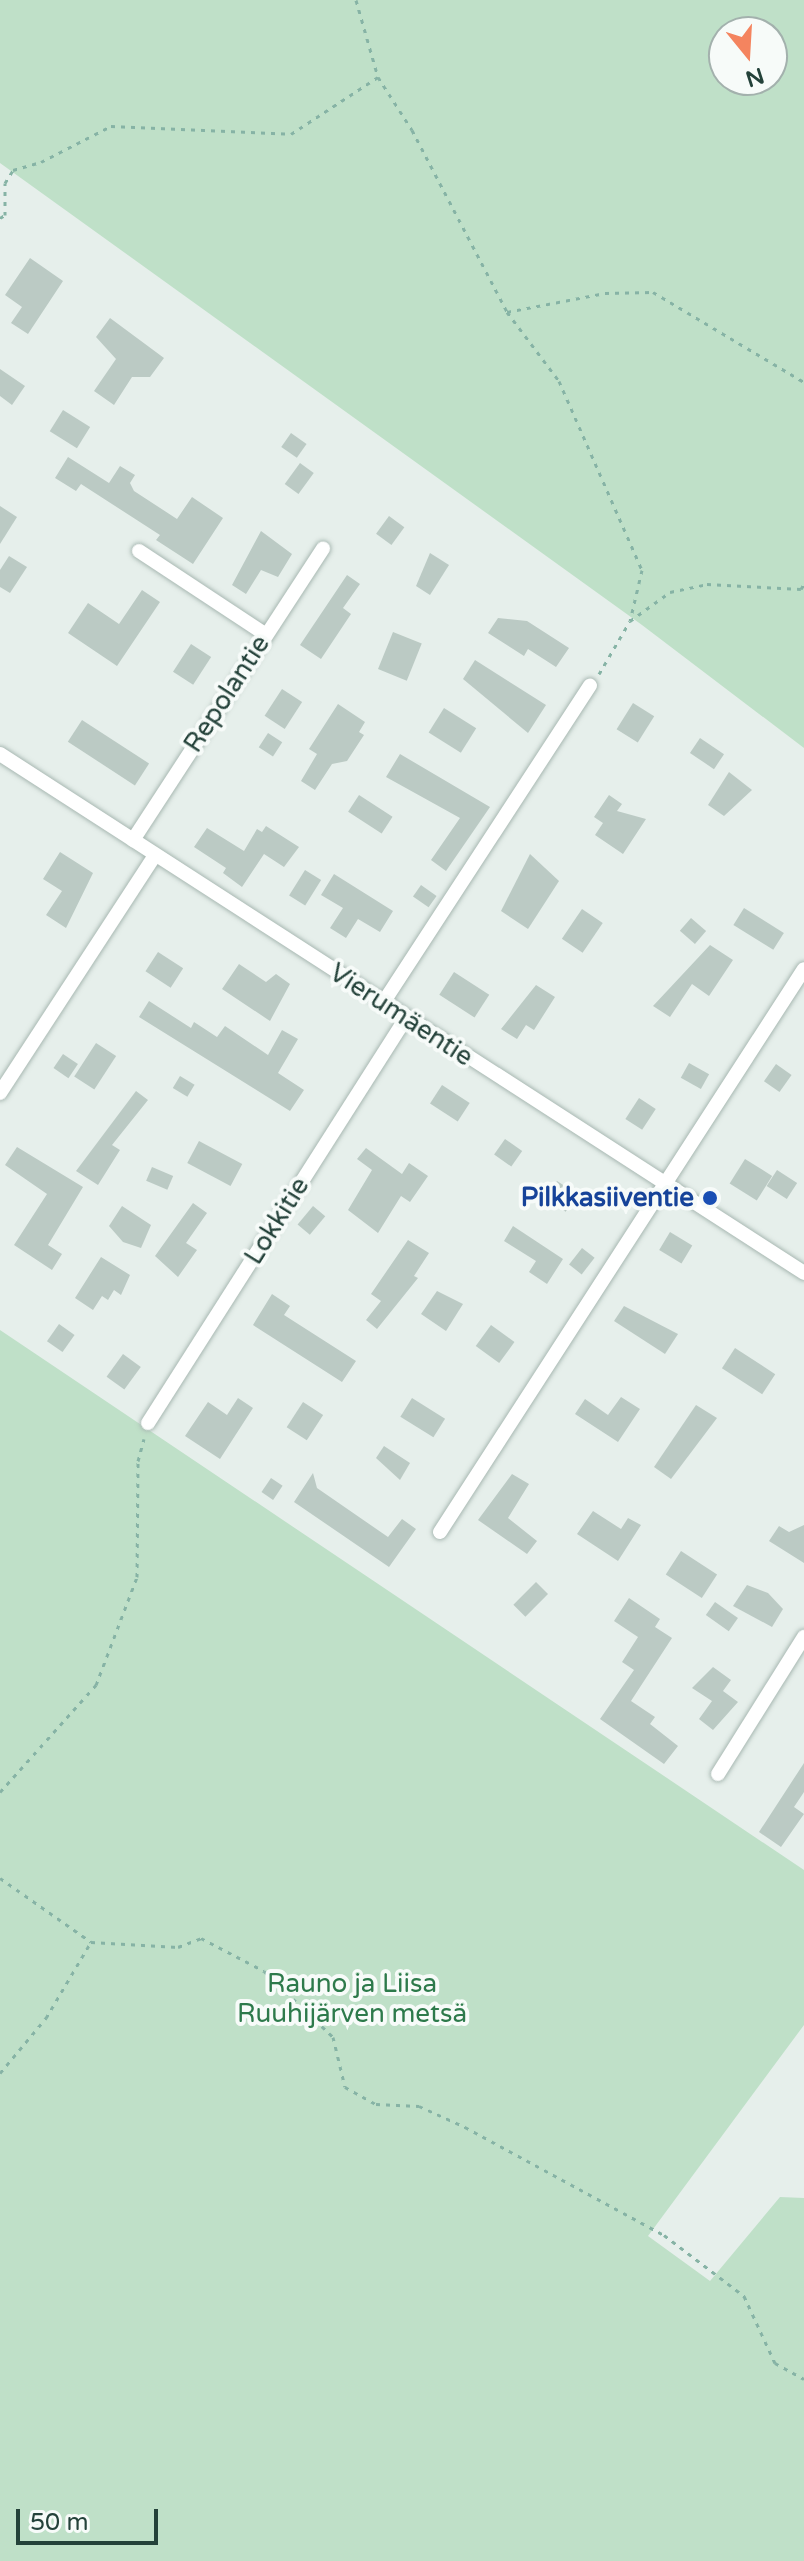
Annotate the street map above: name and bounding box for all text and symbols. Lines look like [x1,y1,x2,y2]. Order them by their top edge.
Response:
north arrow [708,16,788,96]
text: N [742,62,767,92]
street label: Repolantie [178,630,276,758]
street label: Vierumäentie [323,957,479,1073]
street label: Lokkitie [238,1172,316,1270]
place label: Pilkkasiiventie [521,1182,694,1214]
marker: Pilkkasiiventie [701,1189,719,1207]
park label: Rauno ja Liisa Ruuhijärven metsä [237,1968,467,2030]
scale bar [20,2493,162,2543]
text: 50 m [30,2508,88,2537]

